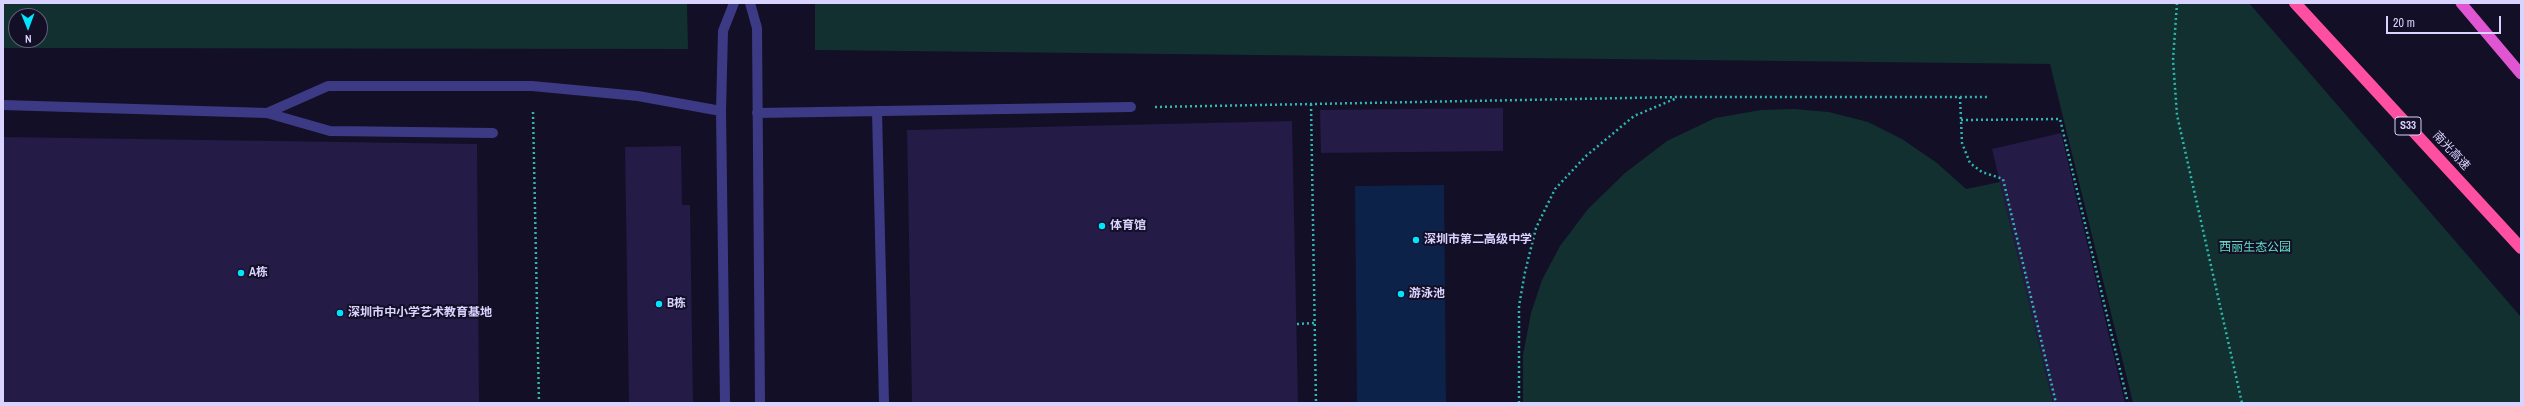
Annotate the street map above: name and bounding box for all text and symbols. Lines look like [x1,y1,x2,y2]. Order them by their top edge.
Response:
north arrow [8,8,48,48]
scale bar [2388,8,2503,34]
text: 20 m [2393,15,2415,31]
text: N [25,32,32,46]
road number: S33 [2395,117,2421,135]
street label: 南光高速 [2429,129,2473,173]
place label: 体育馆 [1110,219,1146,233]
marker: 体育馆 [1097,221,1107,231]
place label: 深圳市第二高级中学 [1424,233,1532,247]
marker: 深圳市第二高级中学 [1411,235,1421,245]
park label: 西丽生态公园 [2219,241,2291,255]
place label: A栋 [249,266,268,280]
marker: A栋 [236,268,246,278]
place label: 游泳池 [1409,287,1445,301]
marker: 游泳池 [1396,289,1406,299]
place label: B栋 [667,297,686,311]
marker: B栋 [654,299,664,309]
place label: 深圳市中小学艺术教育基地 [348,306,492,320]
marker: 深圳市中小学艺术教育基地 [335,308,345,318]

